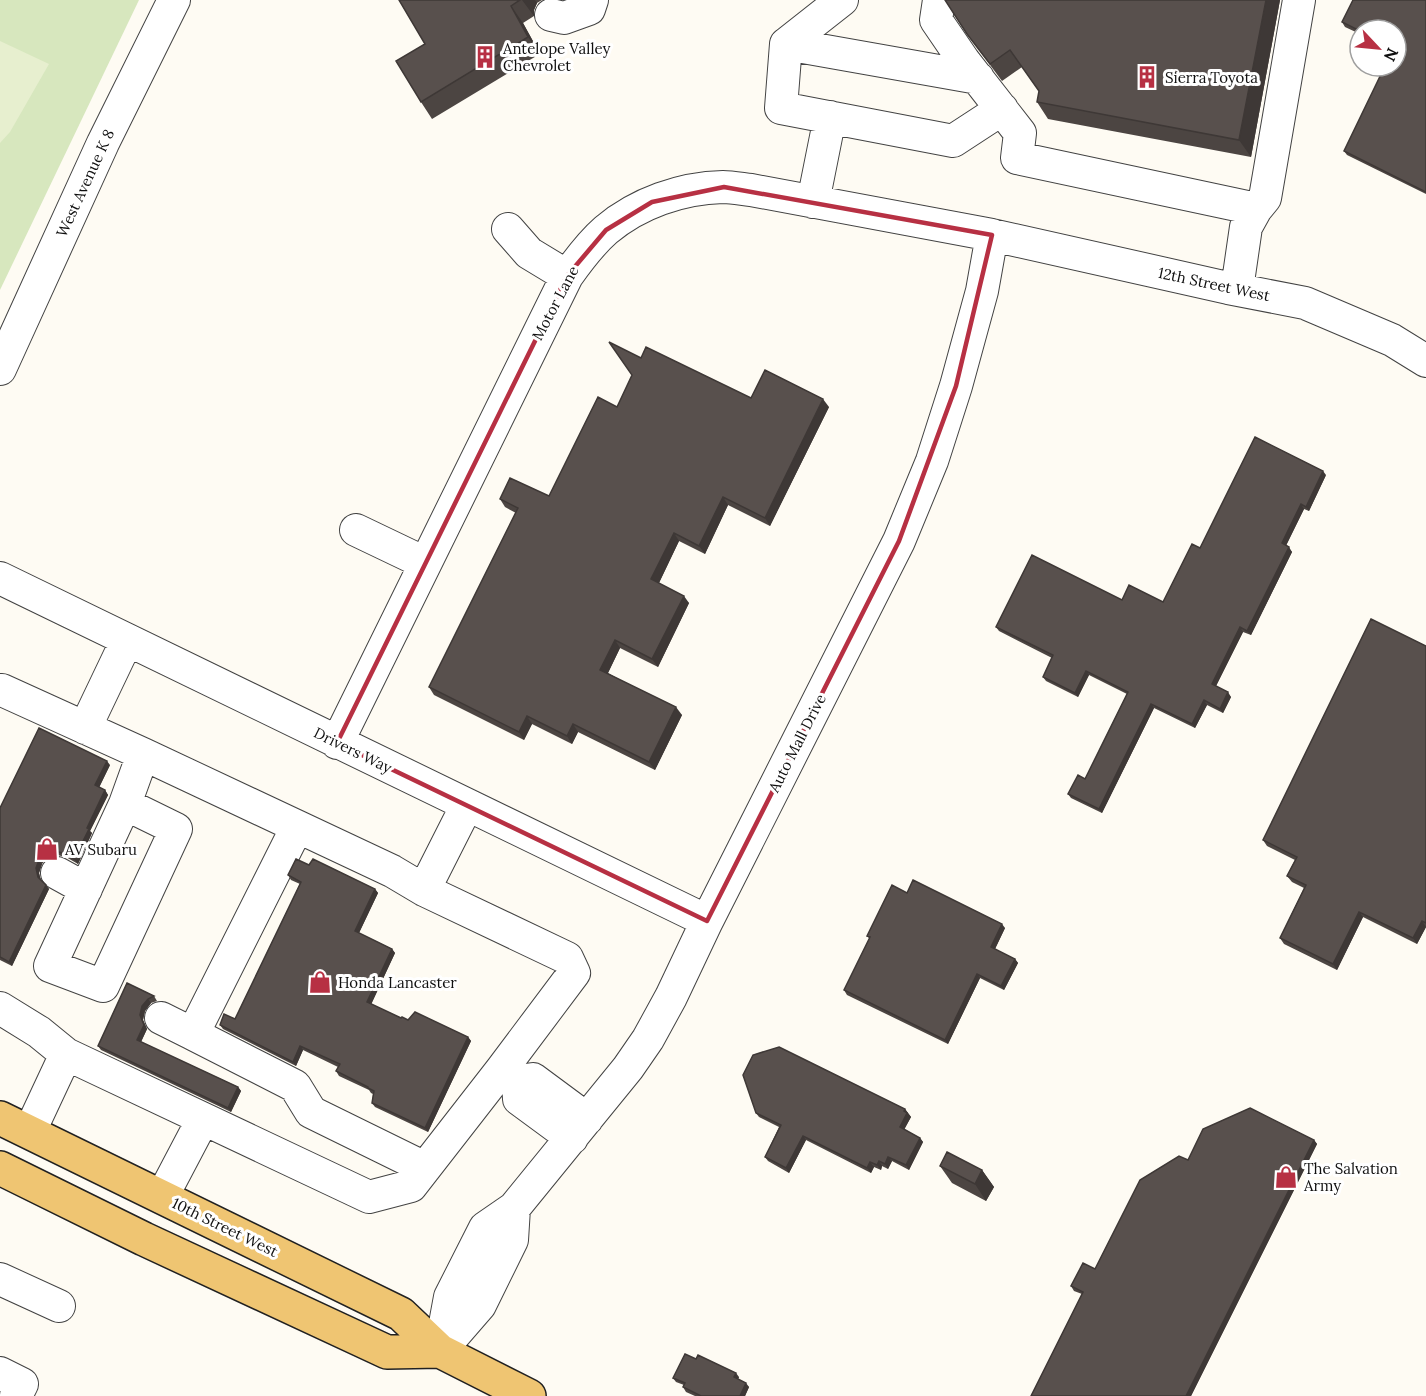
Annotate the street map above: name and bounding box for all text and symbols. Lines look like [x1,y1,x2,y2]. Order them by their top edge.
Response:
north arrow [1348,18,1408,78]
place label: Antelope Valley Chevrolet [502,39,611,75]
building icon: Antelope Valley Chevrolet [472,44,498,70]
text: N [1380,45,1403,65]
building icon: Sierra Toyota [1134,64,1160,90]
place label: Sierra Toyota [1165,68,1258,87]
street label: West Avenue K 8 [52,126,118,240]
street label: Motor Lane [527,263,583,343]
street label: 12th Street West [1156,263,1272,305]
street label: Auto Mall Drive [764,691,830,796]
street label: Drivers Way [311,723,395,777]
shop icon: AV Subaru [34,836,60,862]
place label: AV Subaru [64,840,137,859]
shop icon: Honda Lancaster [307,969,333,995]
place label: Honda Lancaster [338,973,457,992]
place label: The Salvation Army [1303,1159,1398,1195]
shop icon: The Salvation Army [1273,1164,1299,1190]
street label: 10th Street West [169,1193,281,1261]

